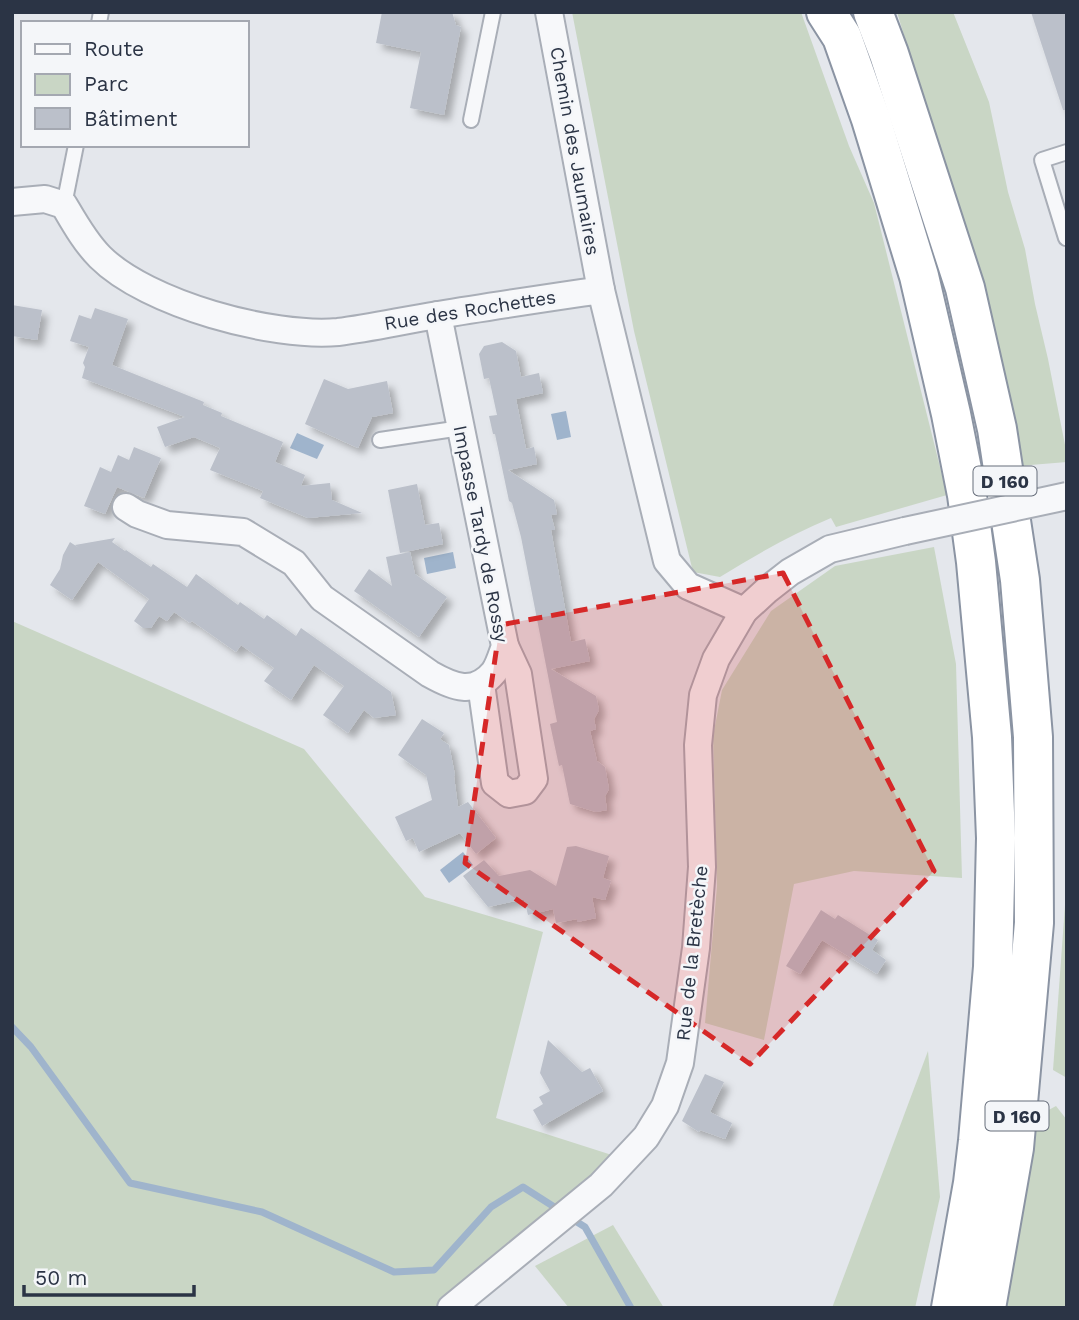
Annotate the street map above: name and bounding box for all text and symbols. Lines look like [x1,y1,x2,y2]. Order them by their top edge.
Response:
legend [21,21,248,147]
text: Route [84,36,144,61]
street label: Chemin des Jaumaires [545,45,605,257]
text: Parc [84,71,129,96]
text: Bâtiment [84,106,178,131]
street label: Rue des Rochettes [383,285,557,335]
street label: Impasse Tardy de Rossy [449,423,513,645]
road number: D 160 [974,466,1036,495]
street label: Rue de la Bretèche [671,864,713,1042]
road number: D 160 [986,1101,1048,1130]
scale bar [24,1254,194,1298]
text: 50 m [35,1265,87,1290]

